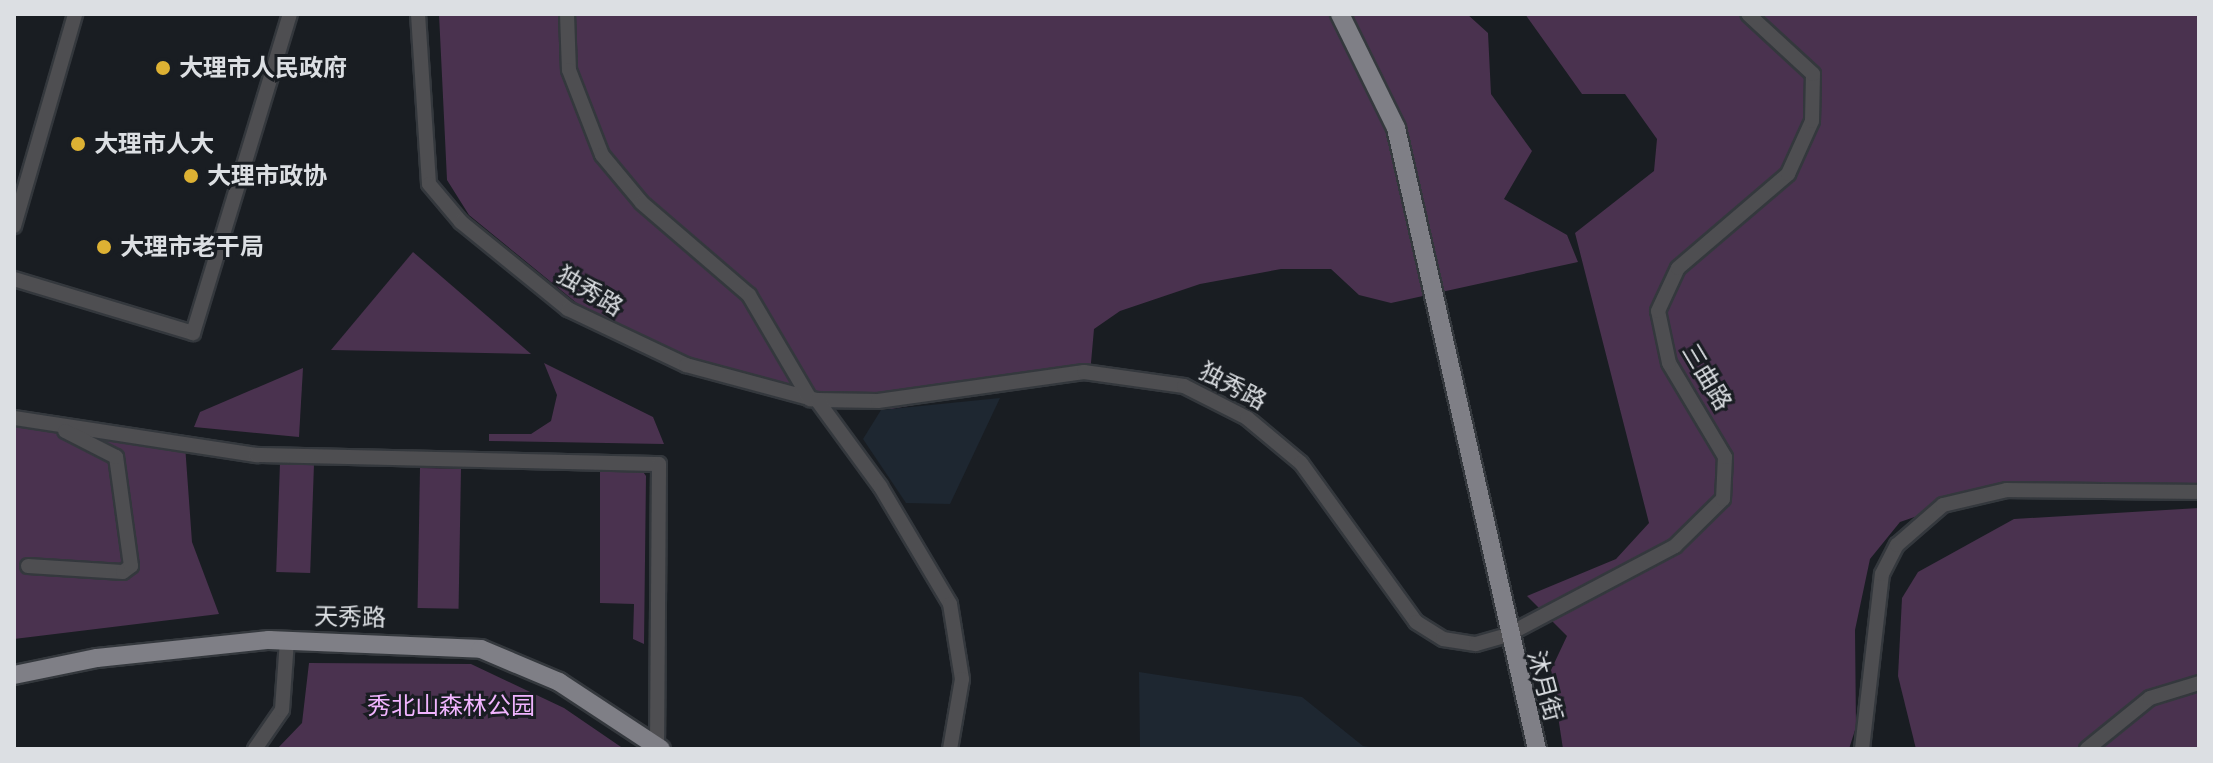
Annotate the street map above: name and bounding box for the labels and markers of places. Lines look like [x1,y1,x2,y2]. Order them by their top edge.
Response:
place label: 大理市人民政府 [179,54,347,82]
marker: 大理市人民政府 [154,59,172,77]
place label: 大理市人大 [94,130,214,158]
marker: 大理市人大 [69,135,87,153]
place label: 大理市政协 [207,162,327,190]
marker: 大理市政协 [182,167,200,185]
place label: 大理市老干局 [120,233,264,261]
marker: 大理市老干局 [95,238,113,256]

